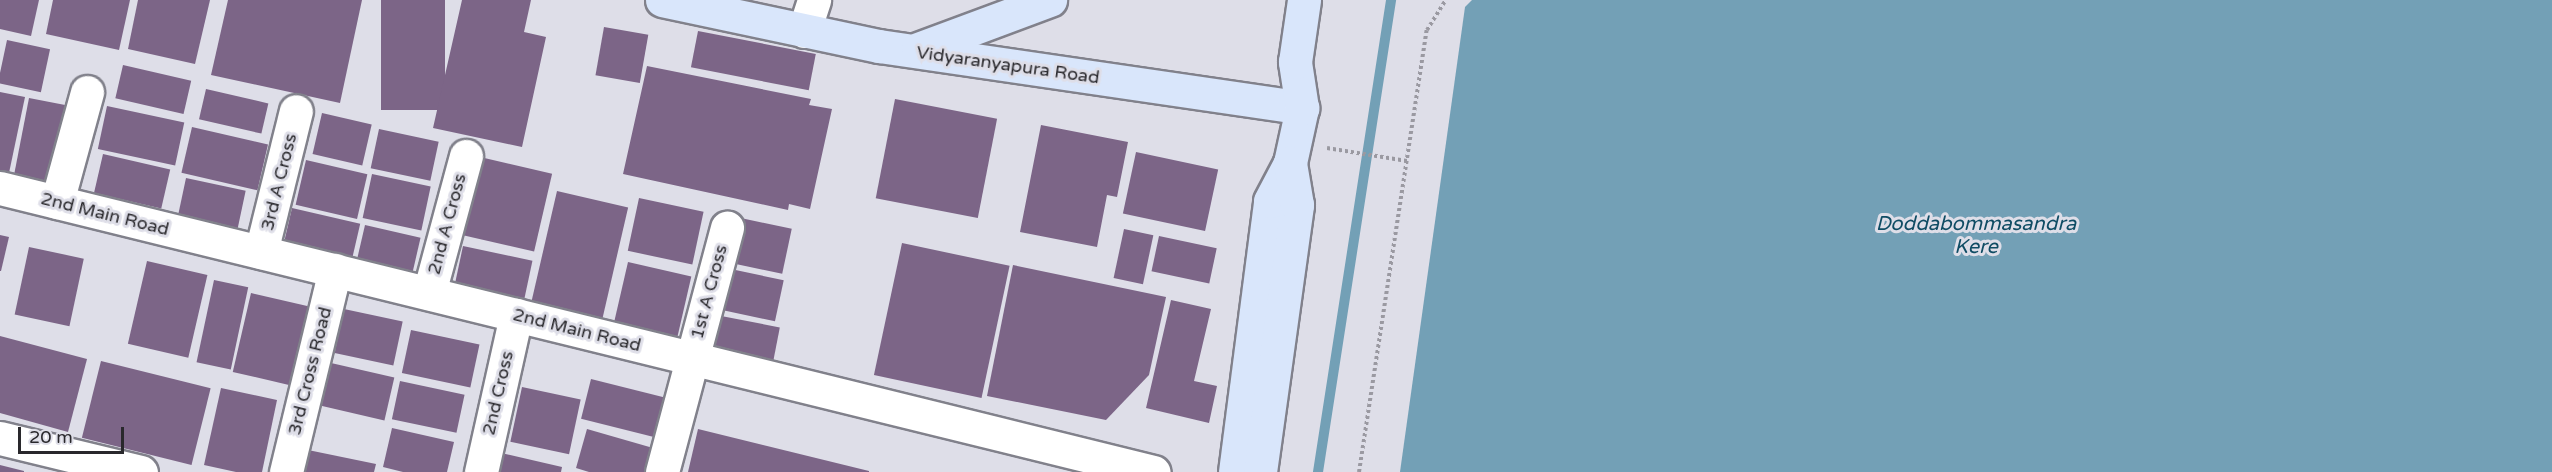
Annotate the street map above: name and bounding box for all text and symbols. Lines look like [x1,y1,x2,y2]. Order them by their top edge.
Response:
street label: Vidyaranyapura Road [915,41,1101,89]
street label: 3rd A Cross [257,131,301,233]
street label: 2nd A Cross [423,171,471,277]
street label: 2nd Main Road [39,188,171,240]
water label: Doddabommasandra Kere [1876,213,2076,260]
street label: 1st A Cross [686,242,732,342]
street label: 2nd Main Road [511,304,643,356]
street label: 3rd Cross Road [284,305,336,437]
street label: 2nd Cross [478,349,518,437]
scale bar [21,415,128,453]
text: 20 m [29,426,73,448]

